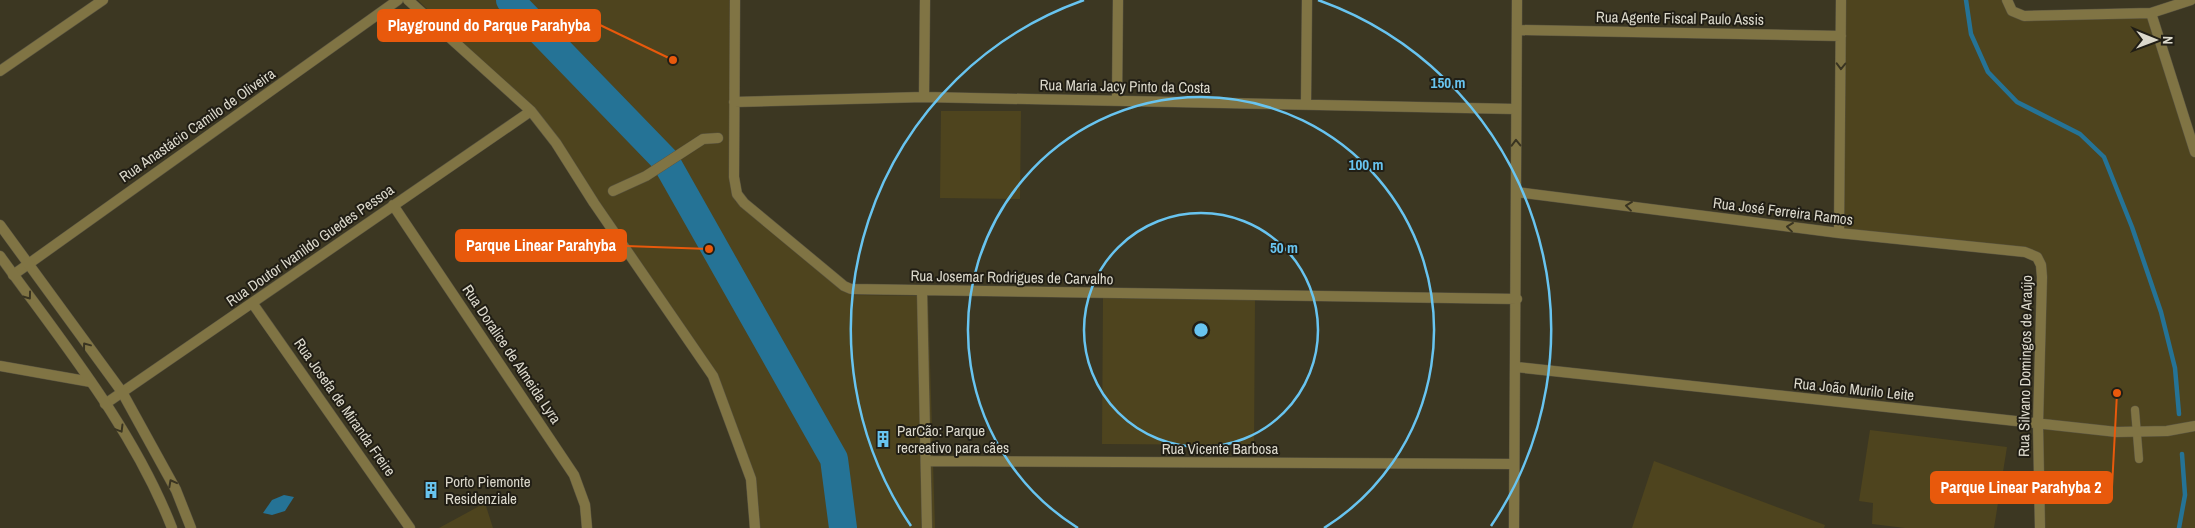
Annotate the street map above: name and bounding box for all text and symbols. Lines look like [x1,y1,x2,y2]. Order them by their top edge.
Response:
street label: Rua Agente Fiscal Paulo Assis [1596,6,1764,30]
callout: Playground do Parque Parahyba [378,10,600,41]
text: Playground do Parque Parahyba [388,14,591,36]
north arrow [2130,15,2180,65]
text: N [2159,36,2177,45]
one-way arrow [1836,62,1846,70]
street label: Rua Anastácio Camilo de Oliveira [115,63,279,187]
text: 150 m [1431,72,1465,93]
street label: Rua Maria Jacy Pinto da Costa [1039,74,1211,98]
one-way arrow [1510,139,1521,147]
text: 100 m [1349,154,1383,175]
street label: Rua Doutor Ivanildo Guedes Pessoa [222,179,398,311]
street label: Rua José Ferreira Ramos [1712,192,1854,230]
one-way arrow [1625,201,1633,212]
one-way arrow [1786,222,1794,233]
callout: Parque Linear Parahyba [456,230,626,261]
text: Parque Linear Parahyba [466,234,617,256]
text: 50 m [1270,237,1298,258]
street label: Rua Josemar Rodrigues de Carvalho [910,265,1114,289]
street label: Rua Silvano Domingos de Araújo [2013,275,2037,457]
street label: Rua Doralice de Almeida Lyra [458,280,567,428]
one-way arrow [22,290,31,299]
centre of rings [1192,321,1210,339]
street label: Rua Josefa de Miranda Freire [289,334,401,480]
one-way arrow [84,343,92,352]
street label: Rua João Murilo Leite [1793,372,1915,406]
place label: ParCão: Parque recreativo para cães [897,420,1009,458]
one-way arrow [114,424,124,433]
building icon: ParCão: Parque recreativo para cães [873,429,893,449]
street label: Rua Vicente Barbosa [1162,438,1279,459]
place label: Porto Piemonte Residenziale [445,471,531,509]
callout: Parque Linear Parahyba 2 [1931,472,2112,503]
text: Parque Linear Parahyba 2 [1940,476,2102,498]
one-way arrow [168,479,178,488]
building icon: Porto Piemonte Residenziale [421,480,441,500]

